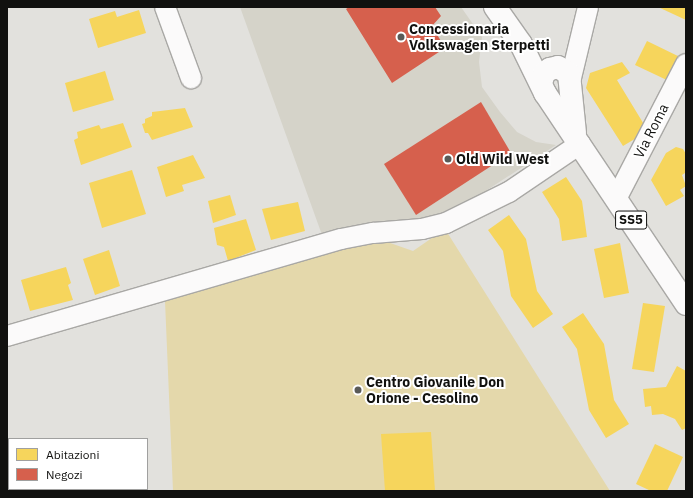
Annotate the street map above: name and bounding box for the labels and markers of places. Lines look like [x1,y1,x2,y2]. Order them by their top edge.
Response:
place label: Concessionaria Volkswagen Sterpetti [409,21,550,54]
marker: Concessionaria Volkswagen Sterpetti [396,32,406,42]
place label: Old Wild West [456,151,549,167]
marker: Old Wild West [443,154,453,164]
place label: Centro Giovanile Don Orione - Cesolino [366,374,504,406]
marker: Centro Giovanile Don Orione - Cesolino [353,385,363,395]

